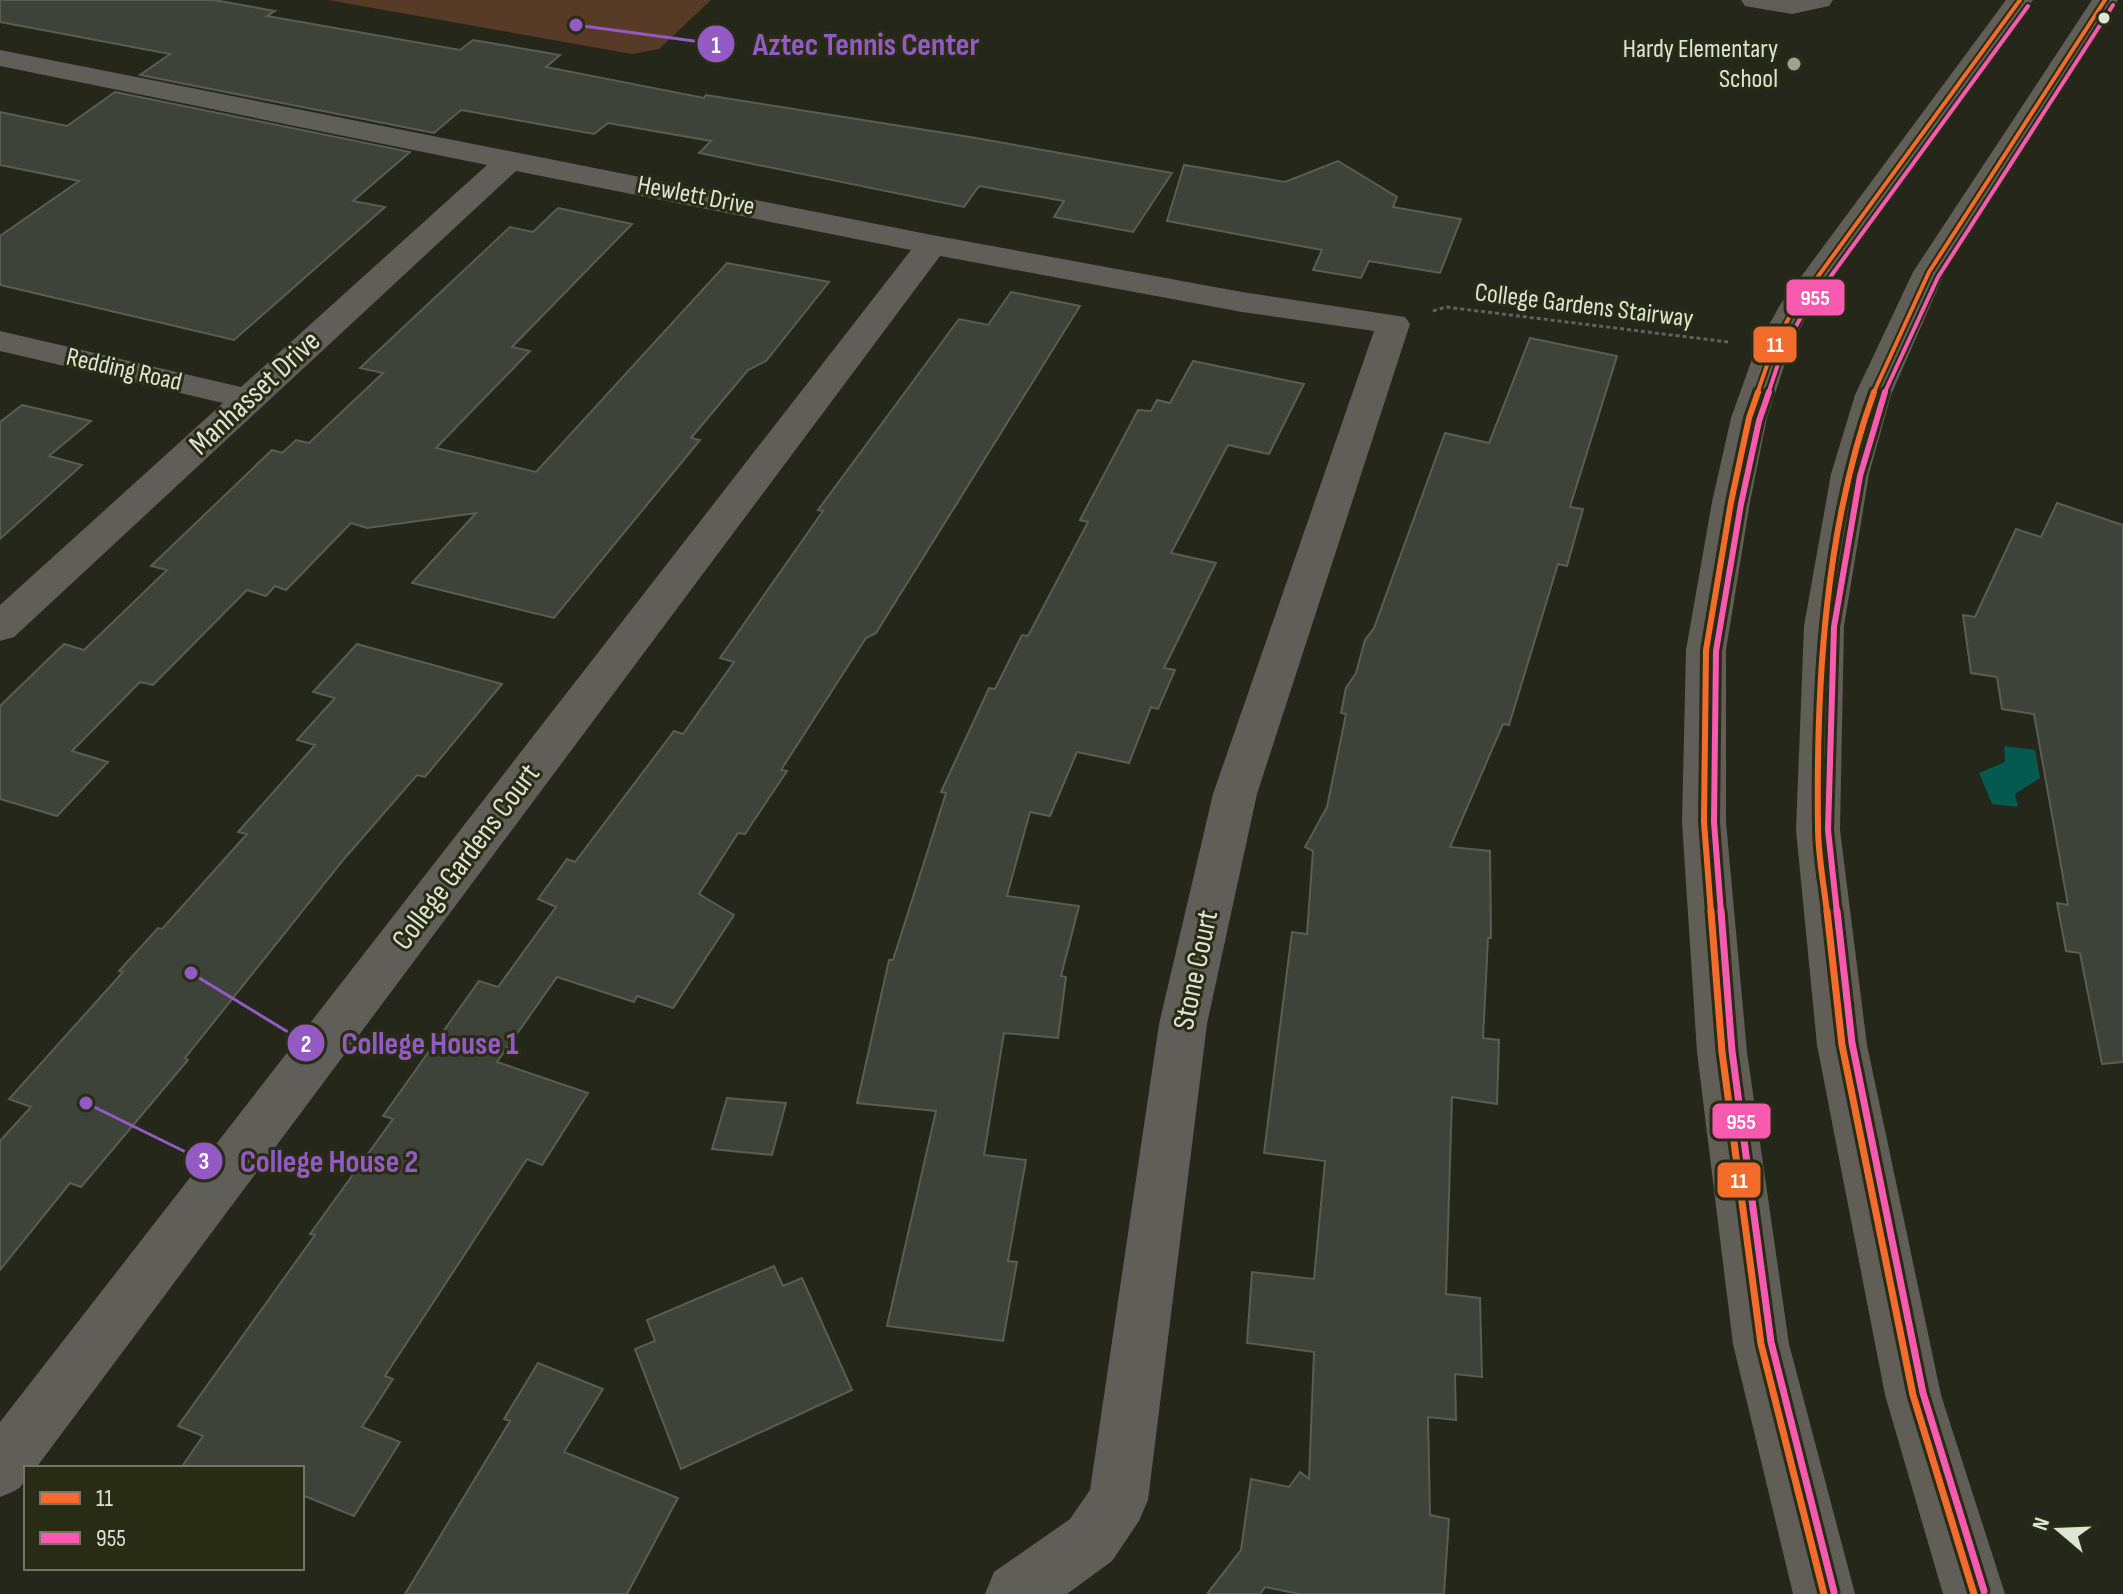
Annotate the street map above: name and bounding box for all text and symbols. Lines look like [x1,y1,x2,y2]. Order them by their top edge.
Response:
unlabelled marker [2096,10,2112,26]
callout: Aztec Tennis Center [696,16,995,72]
text: Aztec Tennis Center [752,26,979,65]
text: 1 [711,31,721,60]
place label: Hardy Elementary School [1623,34,1778,95]
marker: Hardy Elementary School [1785,55,1803,73]
street label: Hewlett Drive [635,169,757,223]
street label: College Gardens Stairway [1473,277,1695,335]
line badge: 955 [1785,278,1846,317]
text: 955 [1800,285,1830,312]
street label: Manhasset Drive [182,323,328,463]
line badge: 11 [1752,325,1798,364]
text: 11 [1766,332,1784,359]
street label: Redding Road [63,342,185,398]
street label: College Gardens Court [384,757,548,957]
street label: Stone Court [1166,907,1226,1033]
callout: College House 1 [286,1015,535,1071]
text: College House 1 [341,1025,519,1064]
text: 2 [301,1030,311,1059]
line badge: 955 [1711,1102,1772,1140]
text: 955 [1726,1109,1756,1136]
callout: College House 2 [184,1133,435,1189]
text: College House 2 [240,1143,418,1182]
text: 3 [199,1147,209,1176]
line badge: 11 [1716,1161,1762,1199]
text: 11 [1730,1168,1748,1195]
legend [24,1466,304,1570]
text: 11 [96,1484,113,1513]
north arrow [2019,1490,2099,1570]
text: N [2027,1514,2056,1534]
text: 955 [96,1524,126,1553]

